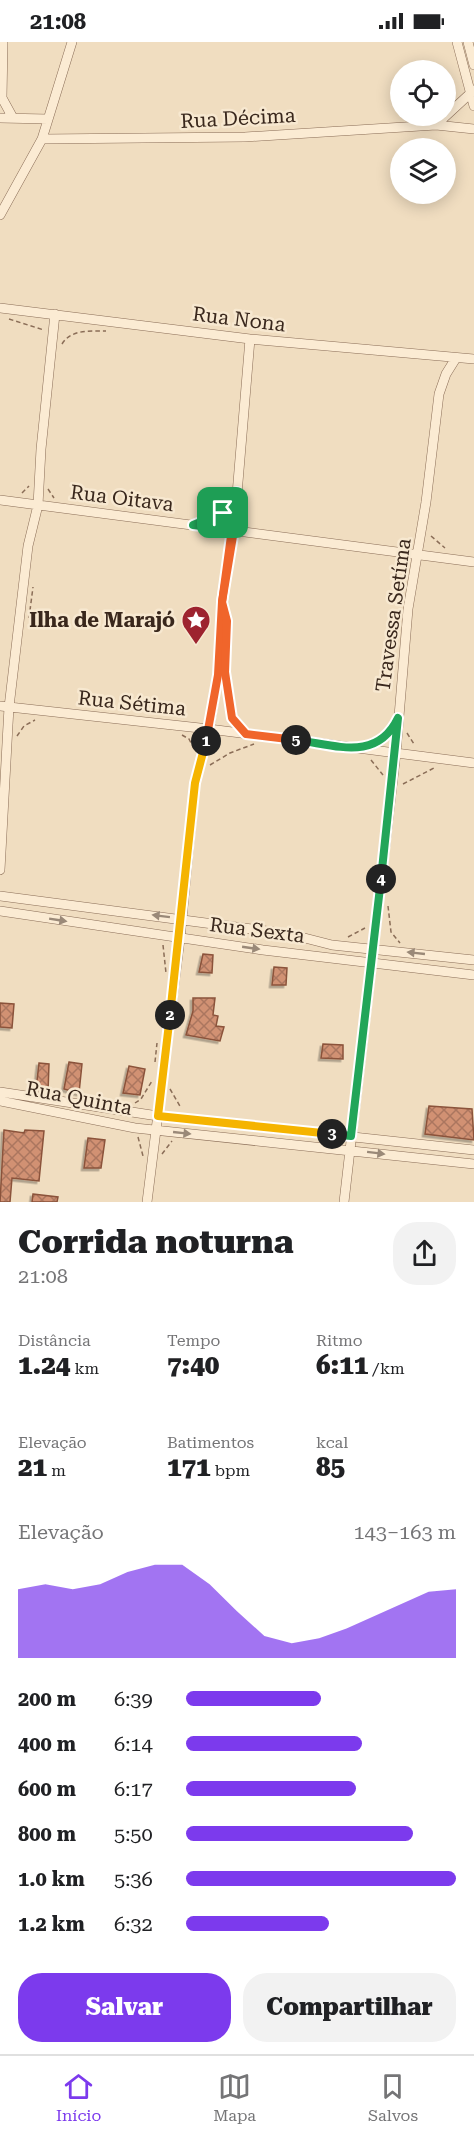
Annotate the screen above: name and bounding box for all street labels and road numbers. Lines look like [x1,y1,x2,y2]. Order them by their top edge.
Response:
street label: Rua Décima [180,103,296,133]
street label: Rua Nona [191,301,287,337]
street label: Rua Oitava [69,480,175,516]
street label: Travessa Setíma [370,536,416,693]
street label: Rua Sétima [77,685,187,721]
street label: Rua Sexta [208,912,306,948]
street label: Rua Quinta [24,1076,134,1120]

